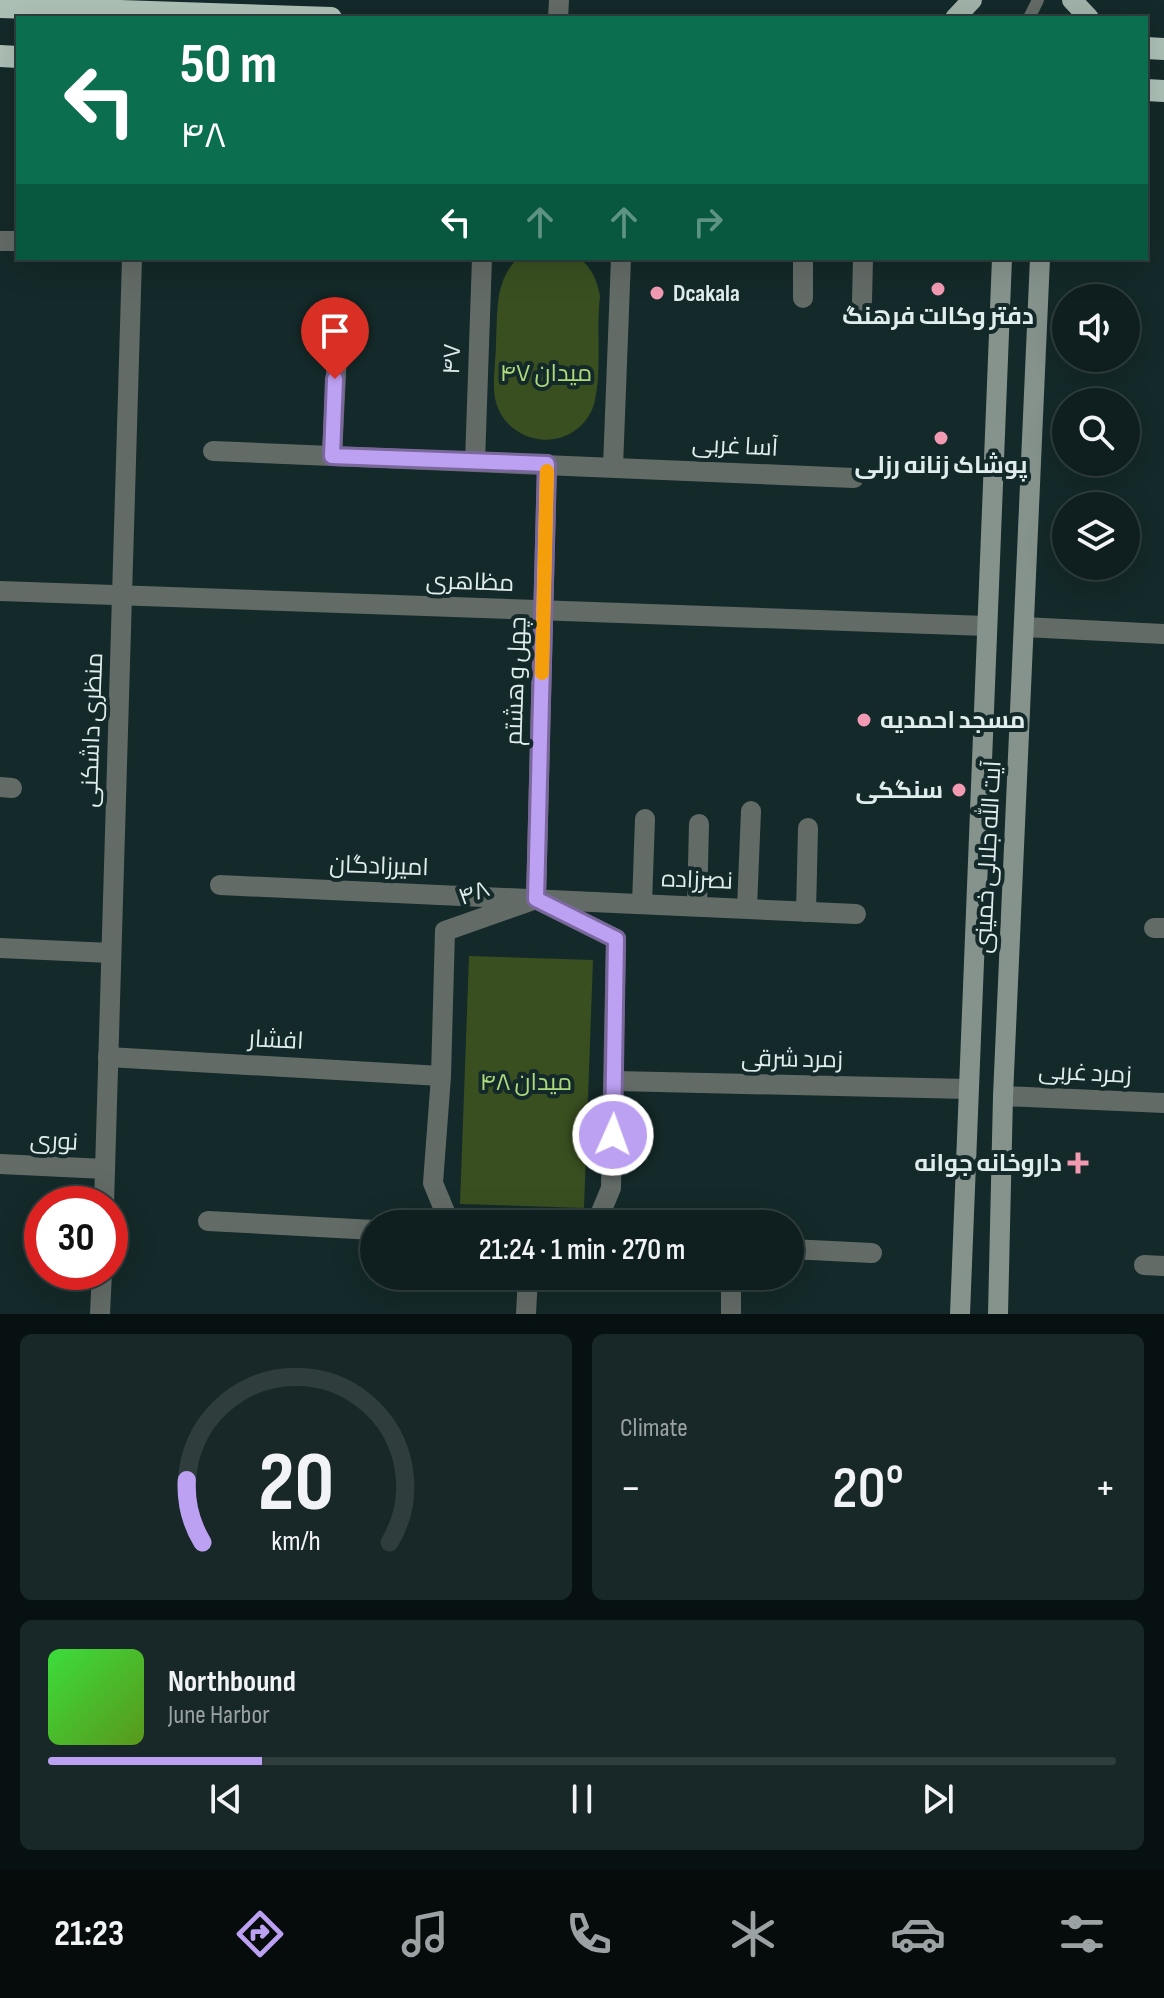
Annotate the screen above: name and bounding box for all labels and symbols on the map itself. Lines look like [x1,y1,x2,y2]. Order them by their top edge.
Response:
place label: Dcakala [673,279,740,308]
marker: دفتر وکالت فرهنگ [929,280,947,298]
marker: Dcakala [648,284,666,302]
pin [301,297,369,379]
place label: دفتر وکالت فرهنگ [842,302,1034,331]
street label: ۴۷ [437,343,467,375]
park label: میدان ۴۷ [500,359,592,388]
street label: آسا غربی [691,429,779,463]
marker: پوشاک زنانه رزلی [932,429,950,447]
place label: پوشاک زنانه رزلی [855,451,1028,482]
street label: مظاهری [425,566,515,598]
street label: چهل و هشتم [499,616,534,746]
street label: منظری داشکنی [75,652,109,808]
place label: مسجد احمدیه [880,706,1025,735]
marker: مسجد احمدیه [855,711,873,729]
street label: آيت الله جلالى خمينى [966,759,1008,954]
place label: سنگکی [855,776,943,805]
marker: سنگکی [950,781,968,799]
street label: امیرزادگان [329,850,429,882]
street label: نصرزاده [661,864,733,896]
street label: ۴۸ [455,874,494,912]
street label: افشار [246,1024,304,1056]
street label: زمرد شرقی [741,1044,843,1074]
street label: زمرد غربی [1038,1056,1132,1090]
park label: میدان ۴۸ [480,1068,572,1097]
position arrow [571,1093,655,1177]
street label: نوری [29,1125,79,1157]
place label: داروخانه جوانه [914,1149,1062,1178]
marker: داروخانه جوانه [1069,1154,1087,1172]
speed limit sign: 30 [24,1186,128,1290]

